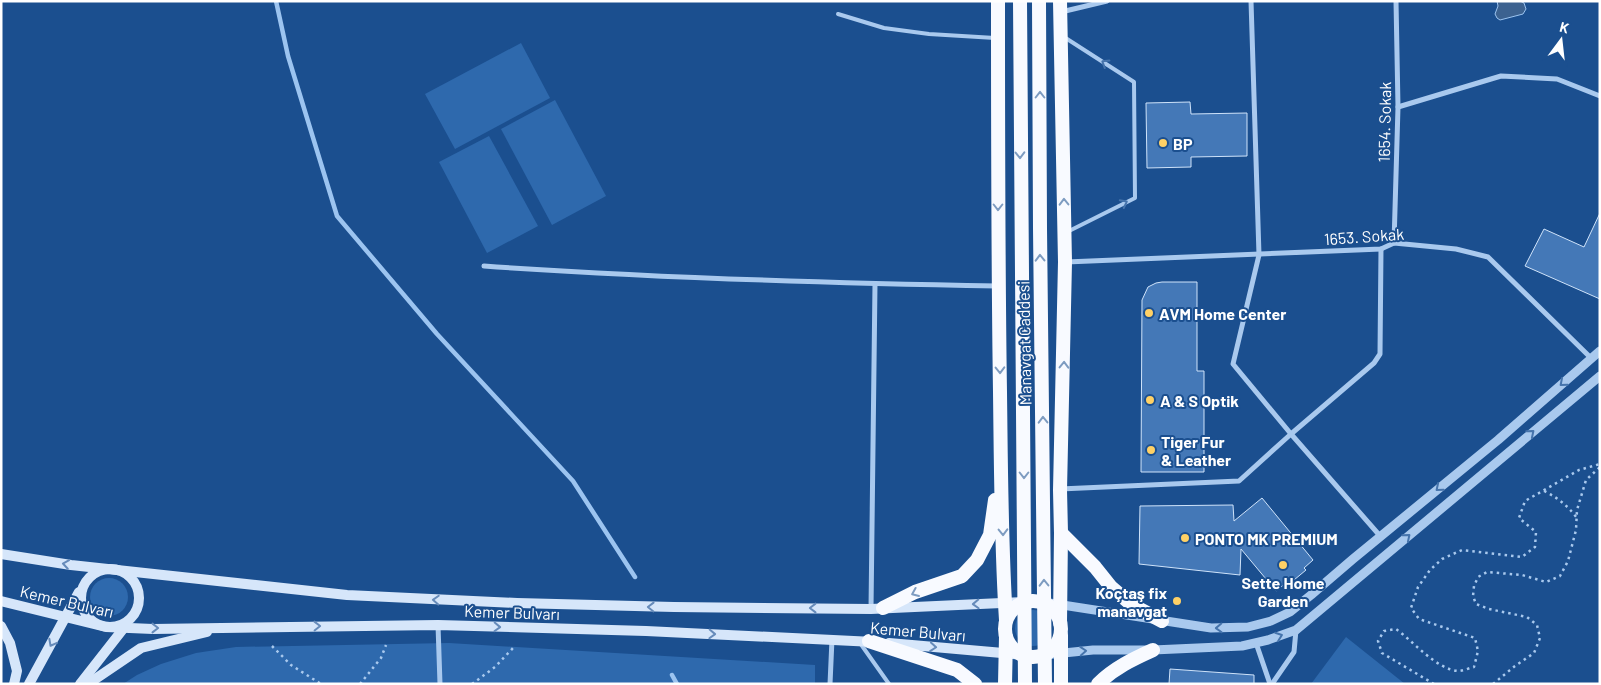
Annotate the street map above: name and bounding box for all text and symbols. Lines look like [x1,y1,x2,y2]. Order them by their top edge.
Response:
north arrow [1536,15,1586,65]
text: K [1558,18,1571,36]
one-way arrow [1102,60,1111,70]
street label: 1654. Sokak [1374,82,1394,162]
one-way arrow [1035,91,1045,98]
place label: BP [1173,134,1193,153]
marker: BP [1157,137,1169,149]
one-way arrow [1015,152,1025,159]
one-way arrow [1059,198,1070,206]
one-way arrow [1119,199,1128,209]
one-way arrow [993,204,1003,212]
street label: 1653. Sokak [1323,224,1405,248]
one-way arrow [1035,253,1046,261]
street label: Manavgat Caddesi [1013,280,1035,406]
place label: AVM Home Center [1159,304,1286,323]
marker: AVM Home Center [1143,307,1155,319]
one-way arrow [1059,360,1069,368]
one-way arrow [995,366,1005,374]
one-way arrow [1560,378,1569,387]
place label: A & S Optik [1160,391,1239,410]
marker: A & S Optik [1144,394,1156,406]
one-way arrow [1038,416,1048,424]
one-way arrow [1525,431,1534,439]
place label: Tiger Fur & Leather [1161,432,1231,469]
marker: Tiger Fur & Leather [1145,444,1157,456]
one-way arrow [1019,472,1029,479]
one-way arrow [1436,483,1445,492]
one-way arrow [997,529,1008,537]
place label: PONTO MK PREMIUM [1195,529,1338,548]
marker: PONTO MK PREMIUM [1179,532,1191,544]
one-way arrow [1401,534,1410,543]
one-way arrow [62,559,70,570]
marker: Sette Home Garden [1277,559,1289,571]
place label: Sette Home Garden [1241,573,1325,610]
one-way arrow [1039,578,1049,586]
street label: Kemer Bulvarı [18,581,116,621]
place label: Koçtaş fix manavgat [1095,583,1167,620]
one-way arrow [911,586,920,597]
one-way arrow [432,594,440,605]
marker: Koçtaş fix manavgat [1171,595,1183,607]
one-way arrow [972,599,980,609]
street label: Kemer Bulvarı [464,601,560,623]
one-way arrow [647,601,655,612]
one-way arrow [809,603,817,613]
street label: Kemer Bulvarı [870,617,966,645]
one-way arrow [314,621,321,631]
one-way arrow [493,621,501,632]
one-way arrow [1215,622,1223,633]
one-way arrow [151,623,159,633]
one-way arrow [708,628,716,639]
one-way arrow [1274,632,1283,642]
one-way arrow [48,638,58,647]
one-way arrow [929,641,937,652]
one-way arrow [1079,646,1087,657]

